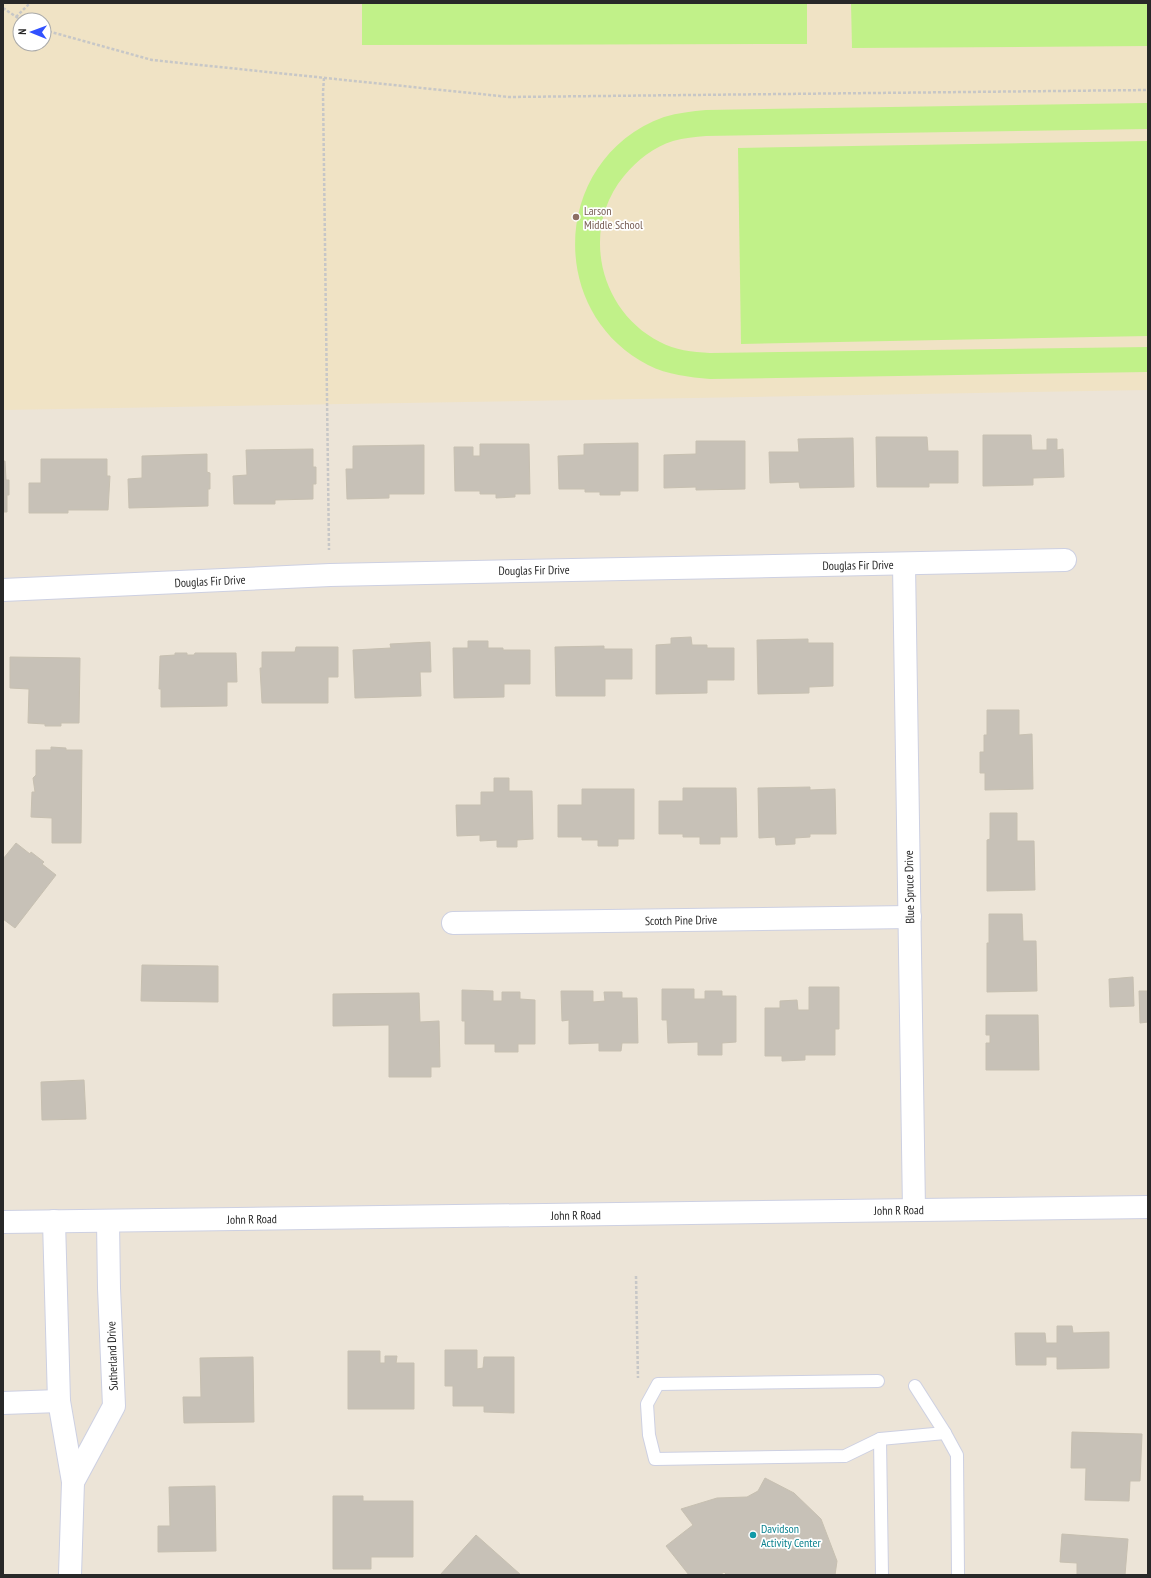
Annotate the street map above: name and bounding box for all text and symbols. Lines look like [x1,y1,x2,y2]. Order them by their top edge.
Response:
north arrow [12,12,52,52]
text: N [15,29,29,35]
place label: Larson Middle School [584,203,643,232]
marker: Larson Middle School [571,212,581,222]
street label: Douglas Fir Drive [822,557,894,573]
street label: Douglas Fir Drive [498,562,570,578]
street label: Douglas Fir Drive [174,572,246,590]
street label: Blue Spruce Drive [901,850,917,924]
street label: Scotch Pine Drive [645,912,717,928]
street label: John R Road [873,1202,924,1218]
street label: John R Road [550,1207,601,1223]
street label: John R Road [226,1211,277,1227]
street label: Sutherland Drive [103,1321,121,1391]
place label: Davidson Activity Center [761,1521,821,1550]
marker: Davidson Activity Center [748,1530,758,1540]

